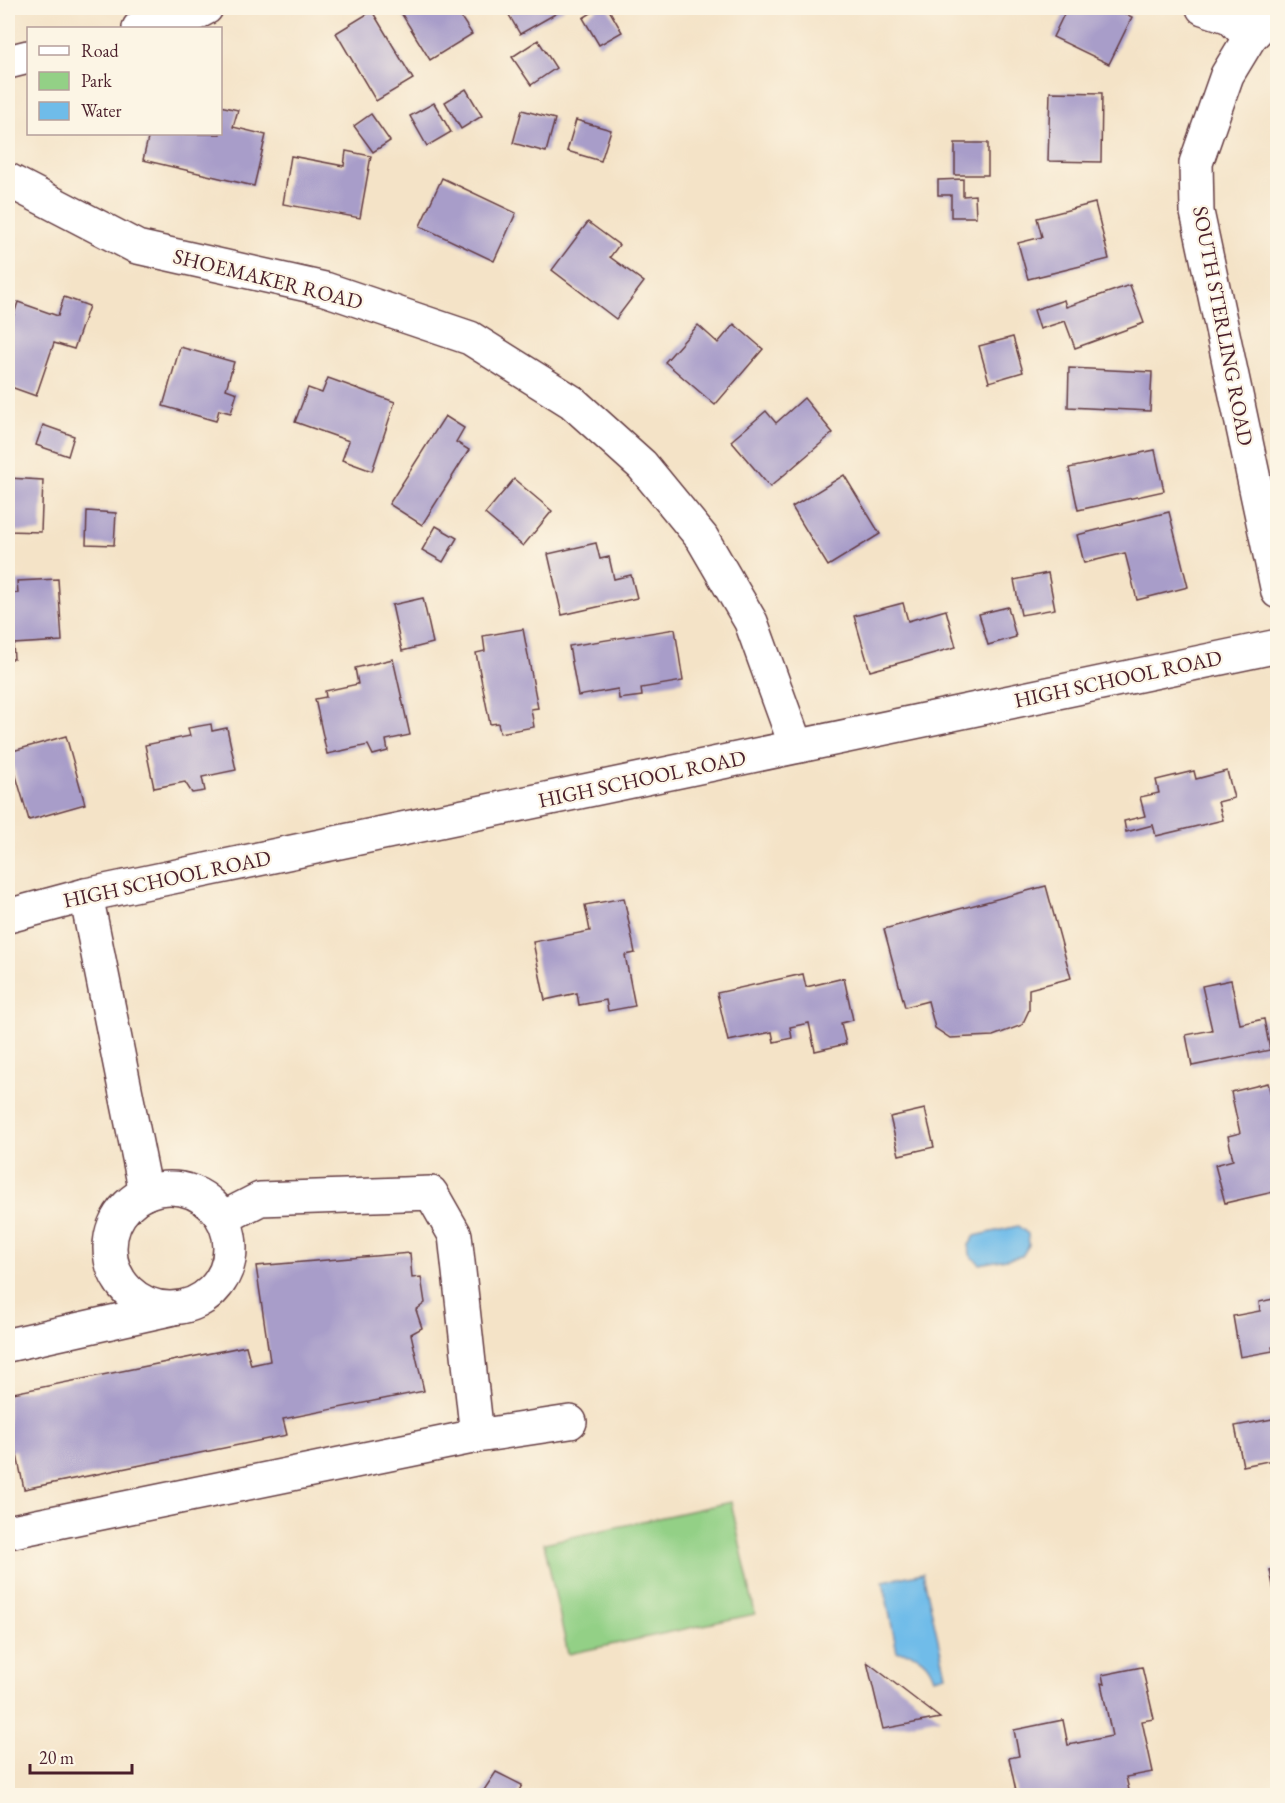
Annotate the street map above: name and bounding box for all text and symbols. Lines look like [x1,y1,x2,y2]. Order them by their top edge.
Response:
legend [27,27,222,135]
text: Road [81,39,120,62]
text: Park [81,69,112,92]
text: Water [81,99,122,122]
street label: SOUTH STERLING ROAD [1187,204,1260,448]
street label: SHOEMAKER ROAD [171,242,366,315]
street label: HIGH SCHOOL ROAD [1012,643,1224,714]
street label: HIGH SCHOOL ROAD [536,743,748,814]
street label: HIGH SCHOOL ROAD [61,843,273,914]
scale bar [30,1737,132,1775]
text: 20 m [39,1746,74,1769]

